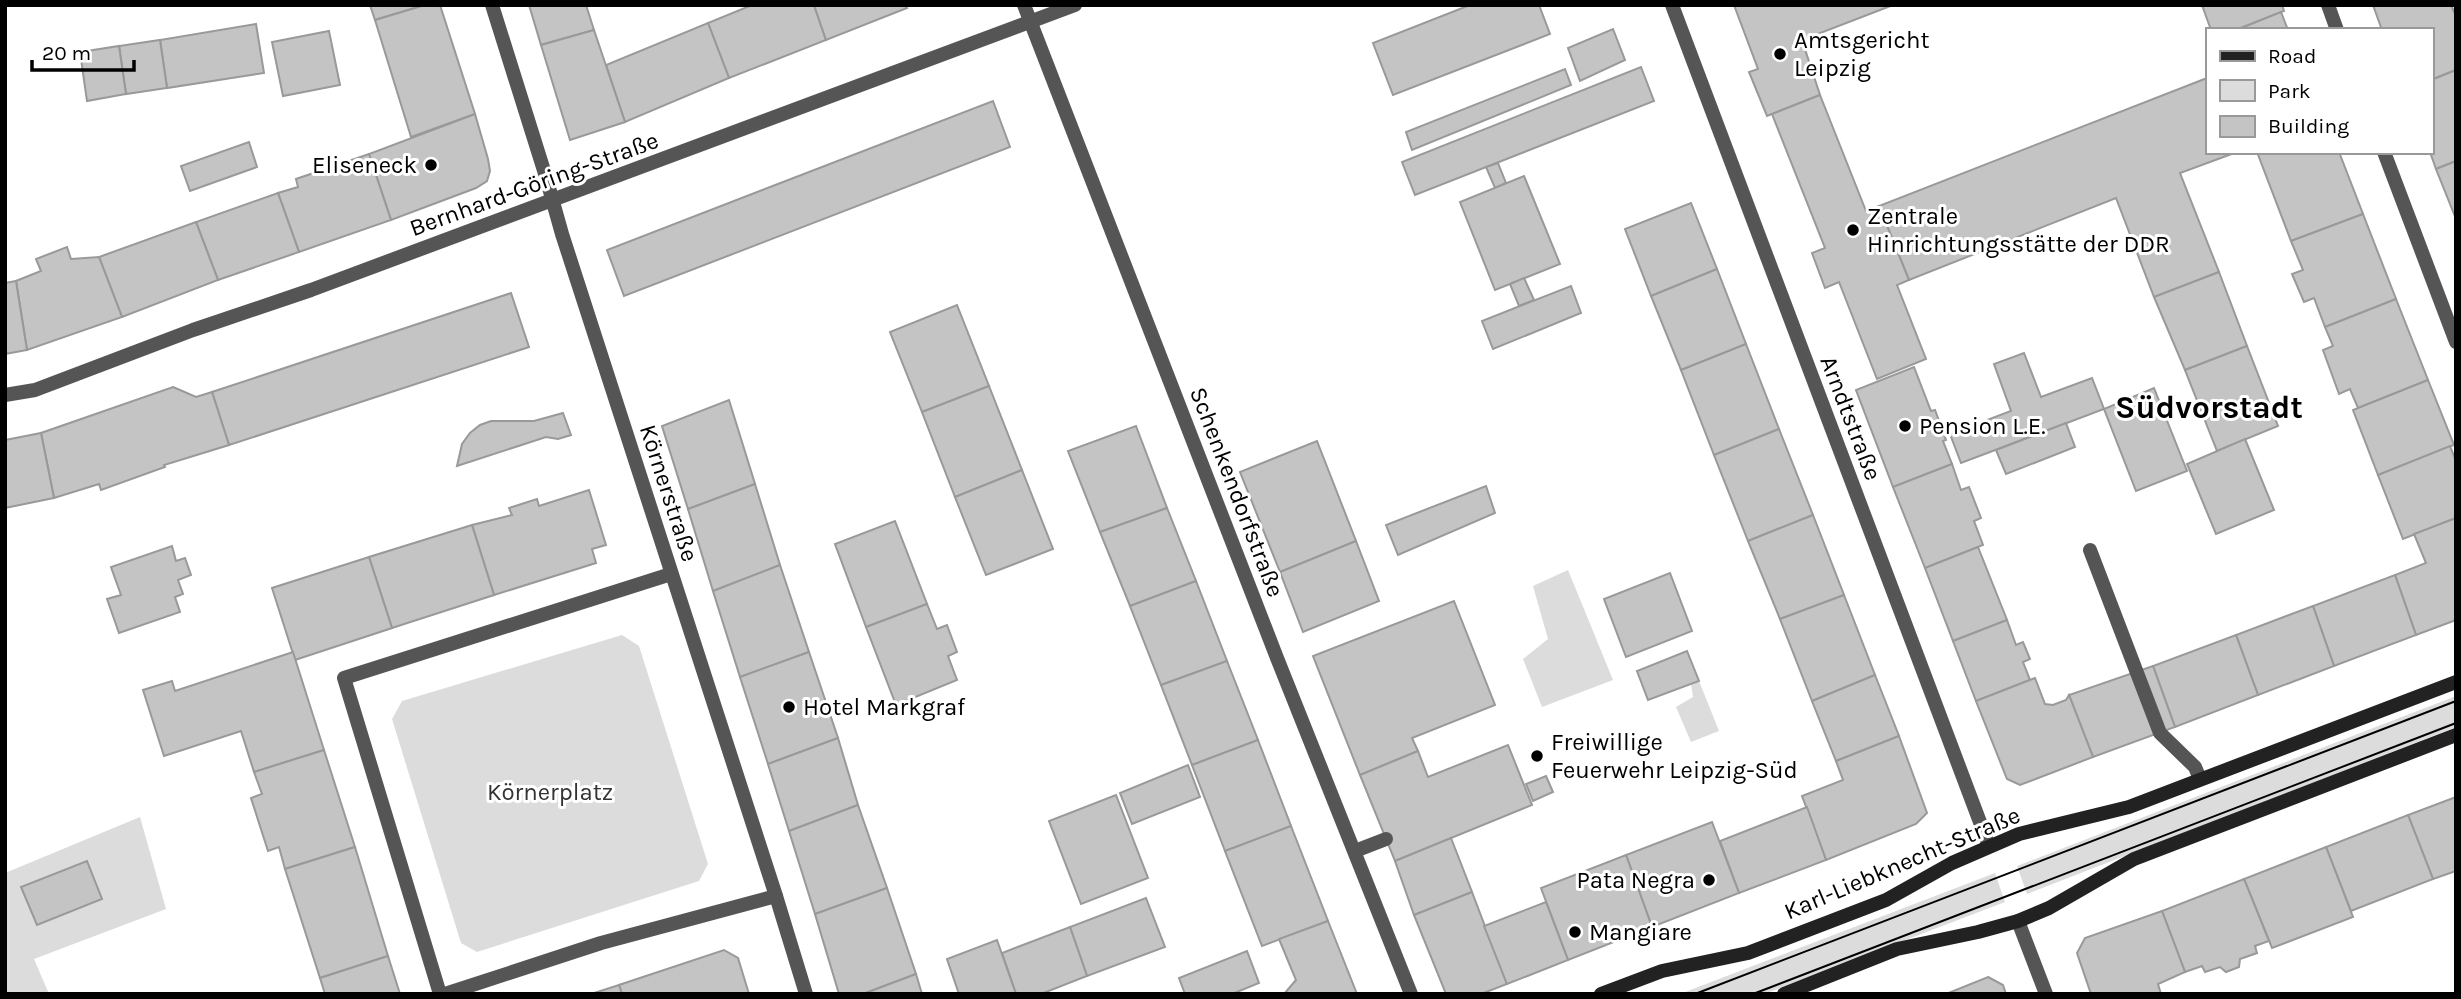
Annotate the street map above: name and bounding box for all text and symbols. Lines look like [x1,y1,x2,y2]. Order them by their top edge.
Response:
place label: Amtsgericht Leipzig [1794,26,1929,82]
scale bar [32,28,133,72]
legend [2206,28,2433,154]
text: 20 m [42,41,91,65]
text: Road [2268,44,2316,68]
marker: Amtsgericht Leipzig [1772,46,1788,62]
text: Park [2268,79,2311,103]
text: Building [2268,114,2349,138]
street label: Bernhard-Göring-Straße [406,126,662,242]
place label: Eliseneck [312,151,417,179]
marker: Eliseneck [423,157,439,173]
place label: Zentrale Hinrichtungsstätte der DDR [1867,202,2170,258]
marker: Zentrale Hinrichtungsstätte der DDR [1845,222,1861,238]
street label: Arndtstraße [1814,352,1888,484]
street label: Schenkendorfstraße [1184,383,1290,601]
district label: Südvorstadt [2115,389,2303,426]
place label: Pension L.E. [1919,412,2045,440]
marker: Pension L.E. [1897,418,1913,434]
street label: Körnerstraße [634,421,704,565]
place label: Hotel Markgraf [803,693,966,721]
marker: Hotel Markgraf [781,699,797,715]
place label: Freiwillige Feuerwehr Leipzig-Süd [1551,728,1798,784]
marker: Freiwillige Feuerwehr Leipzig-Süd [1529,748,1545,764]
park label: Körnerplatz [487,778,613,806]
street label: Karl-Liebknecht-Straße [1780,801,2024,925]
place label: Pata Negra [1576,866,1695,894]
marker: Pata Negra [1701,872,1717,888]
place label: Mangiare [1589,918,1692,946]
marker: Mangiare [1567,924,1583,940]

